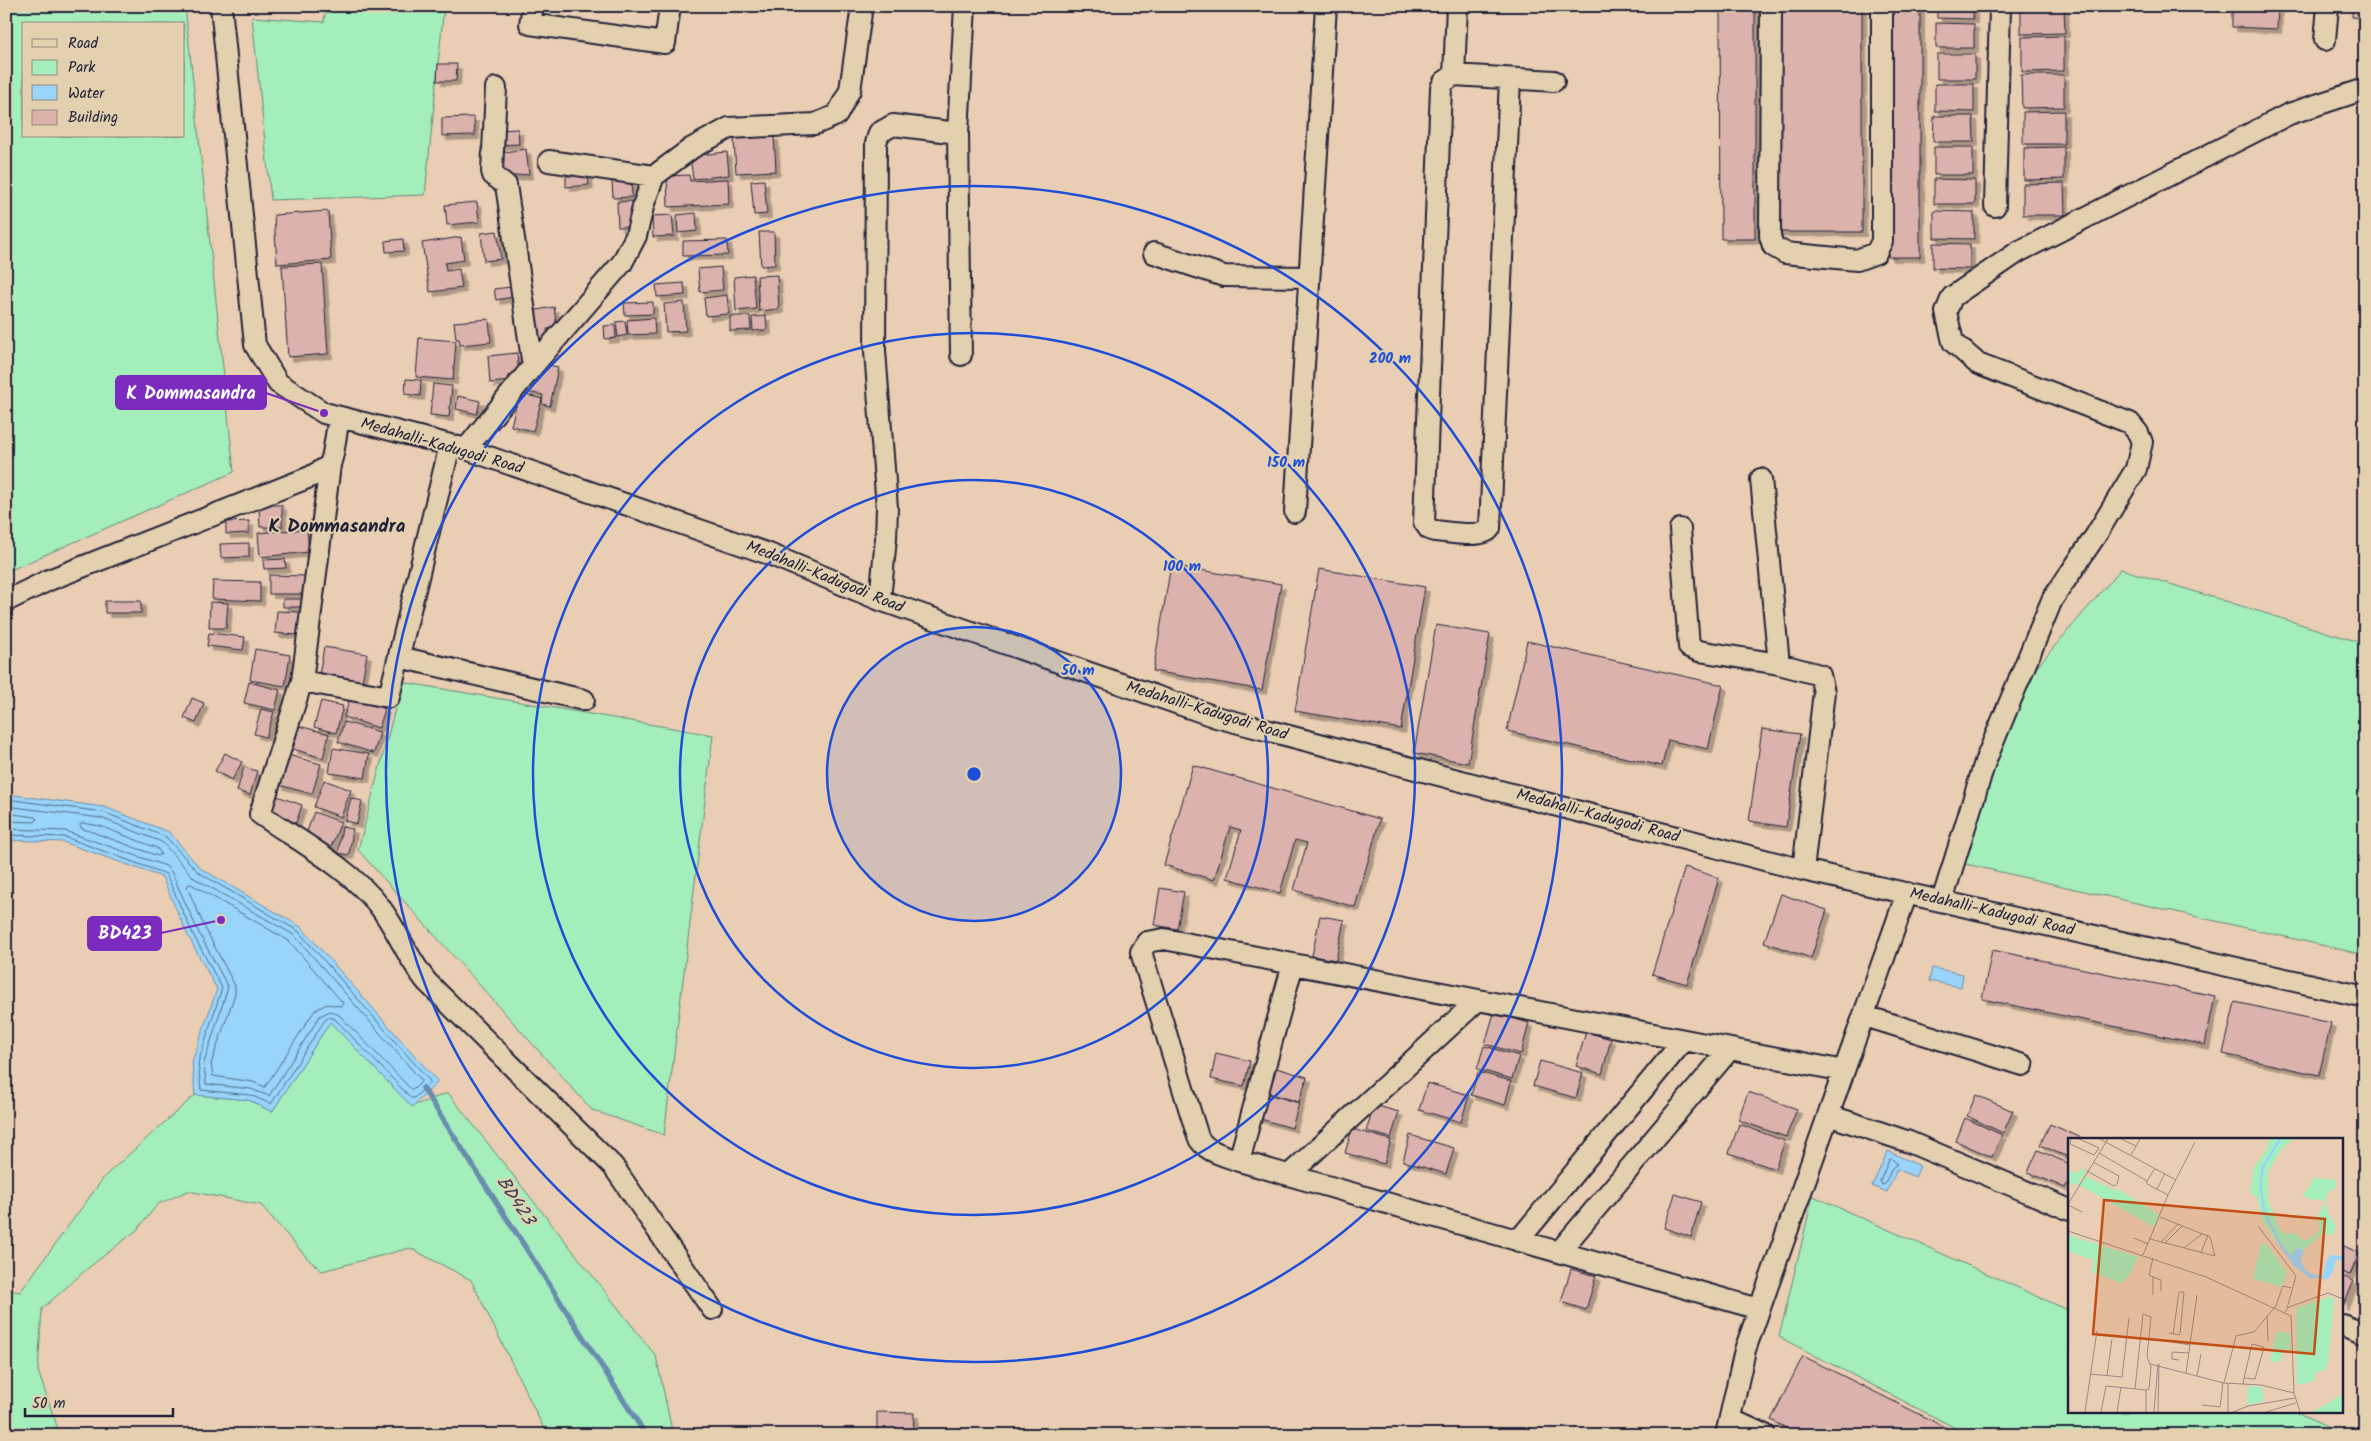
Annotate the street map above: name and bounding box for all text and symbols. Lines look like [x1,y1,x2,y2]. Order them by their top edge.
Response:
legend [22,22,185,138]
text: Road [68,32,99,56]
text: Park [68,56,96,80]
text: Water [68,82,105,106]
text: Building [68,106,118,130]
text: 200 m [1369,347,1411,371]
callout: K Dommasandra [116,376,266,409]
text: K Dommasandra [126,380,256,409]
street label: Medahalli-Kadugodi Road [358,411,527,481]
text: 150 m [1267,451,1305,475]
district label: K Dommasandra [269,512,406,542]
street label: Medahalli-Kadugodi Road [742,534,909,620]
text: 100 m [1163,555,1201,579]
text: 50 m [1060,659,1095,683]
street label: Medahalli-Kadugodi Road [1123,674,1292,748]
centre of rings [965,765,983,783]
street label: Medahalli-Kadugodi Road [1514,782,1683,850]
street label: Medahalli-Kadugodi Road [1907,881,2078,943]
callout: BD423 [88,917,161,950]
text: BD423 [98,920,152,949]
inset map [2068,1138,2344,1414]
water label: BD423 [488,1171,543,1234]
scale bar [25,1386,172,1418]
text: 50 m [32,1392,66,1416]

